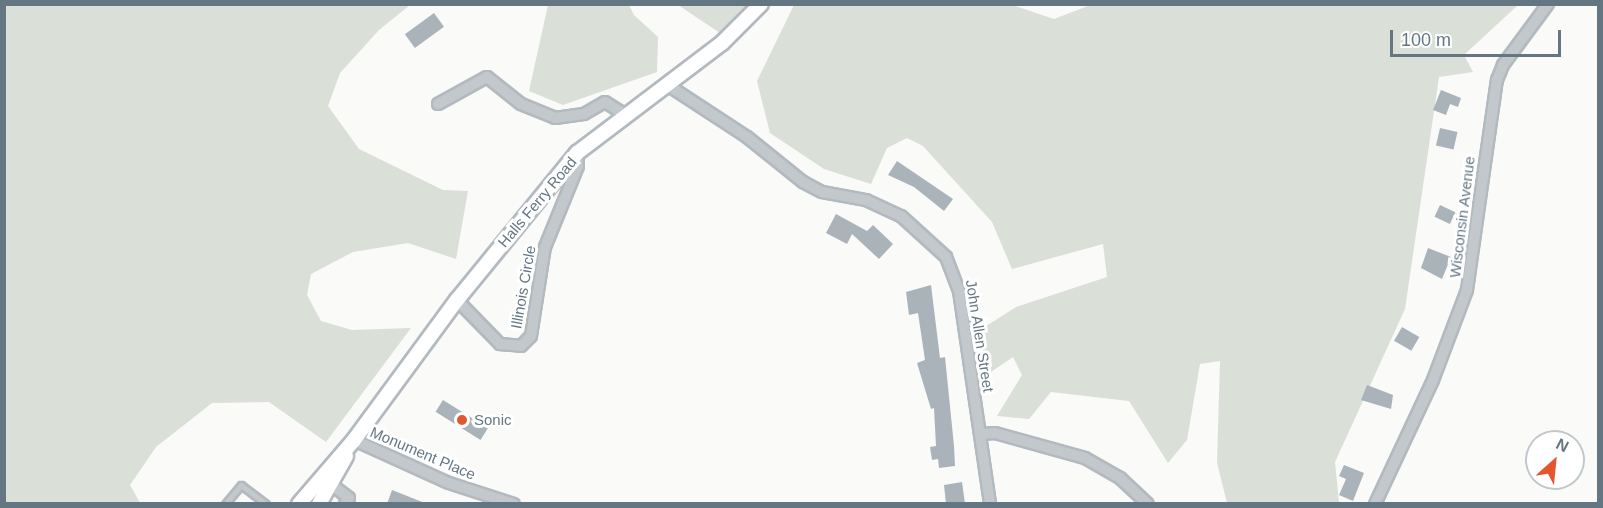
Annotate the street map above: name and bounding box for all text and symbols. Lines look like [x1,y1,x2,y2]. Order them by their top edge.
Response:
scale bar [1393,18,1564,56]
text: 100 m [1401,30,1451,50]
street label: Halls Ferry Road [494,153,580,251]
street label: Wisconsin Avenue [1446,155,1478,279]
street label: Illinois Circle [507,244,539,330]
street label: John Allen Street [962,278,998,394]
place label: Sonic [474,411,512,429]
marker: Sonic [455,413,469,427]
street label: Monument Place [368,423,478,483]
north arrow [1525,430,1585,490]
text: N [1553,435,1572,455]

